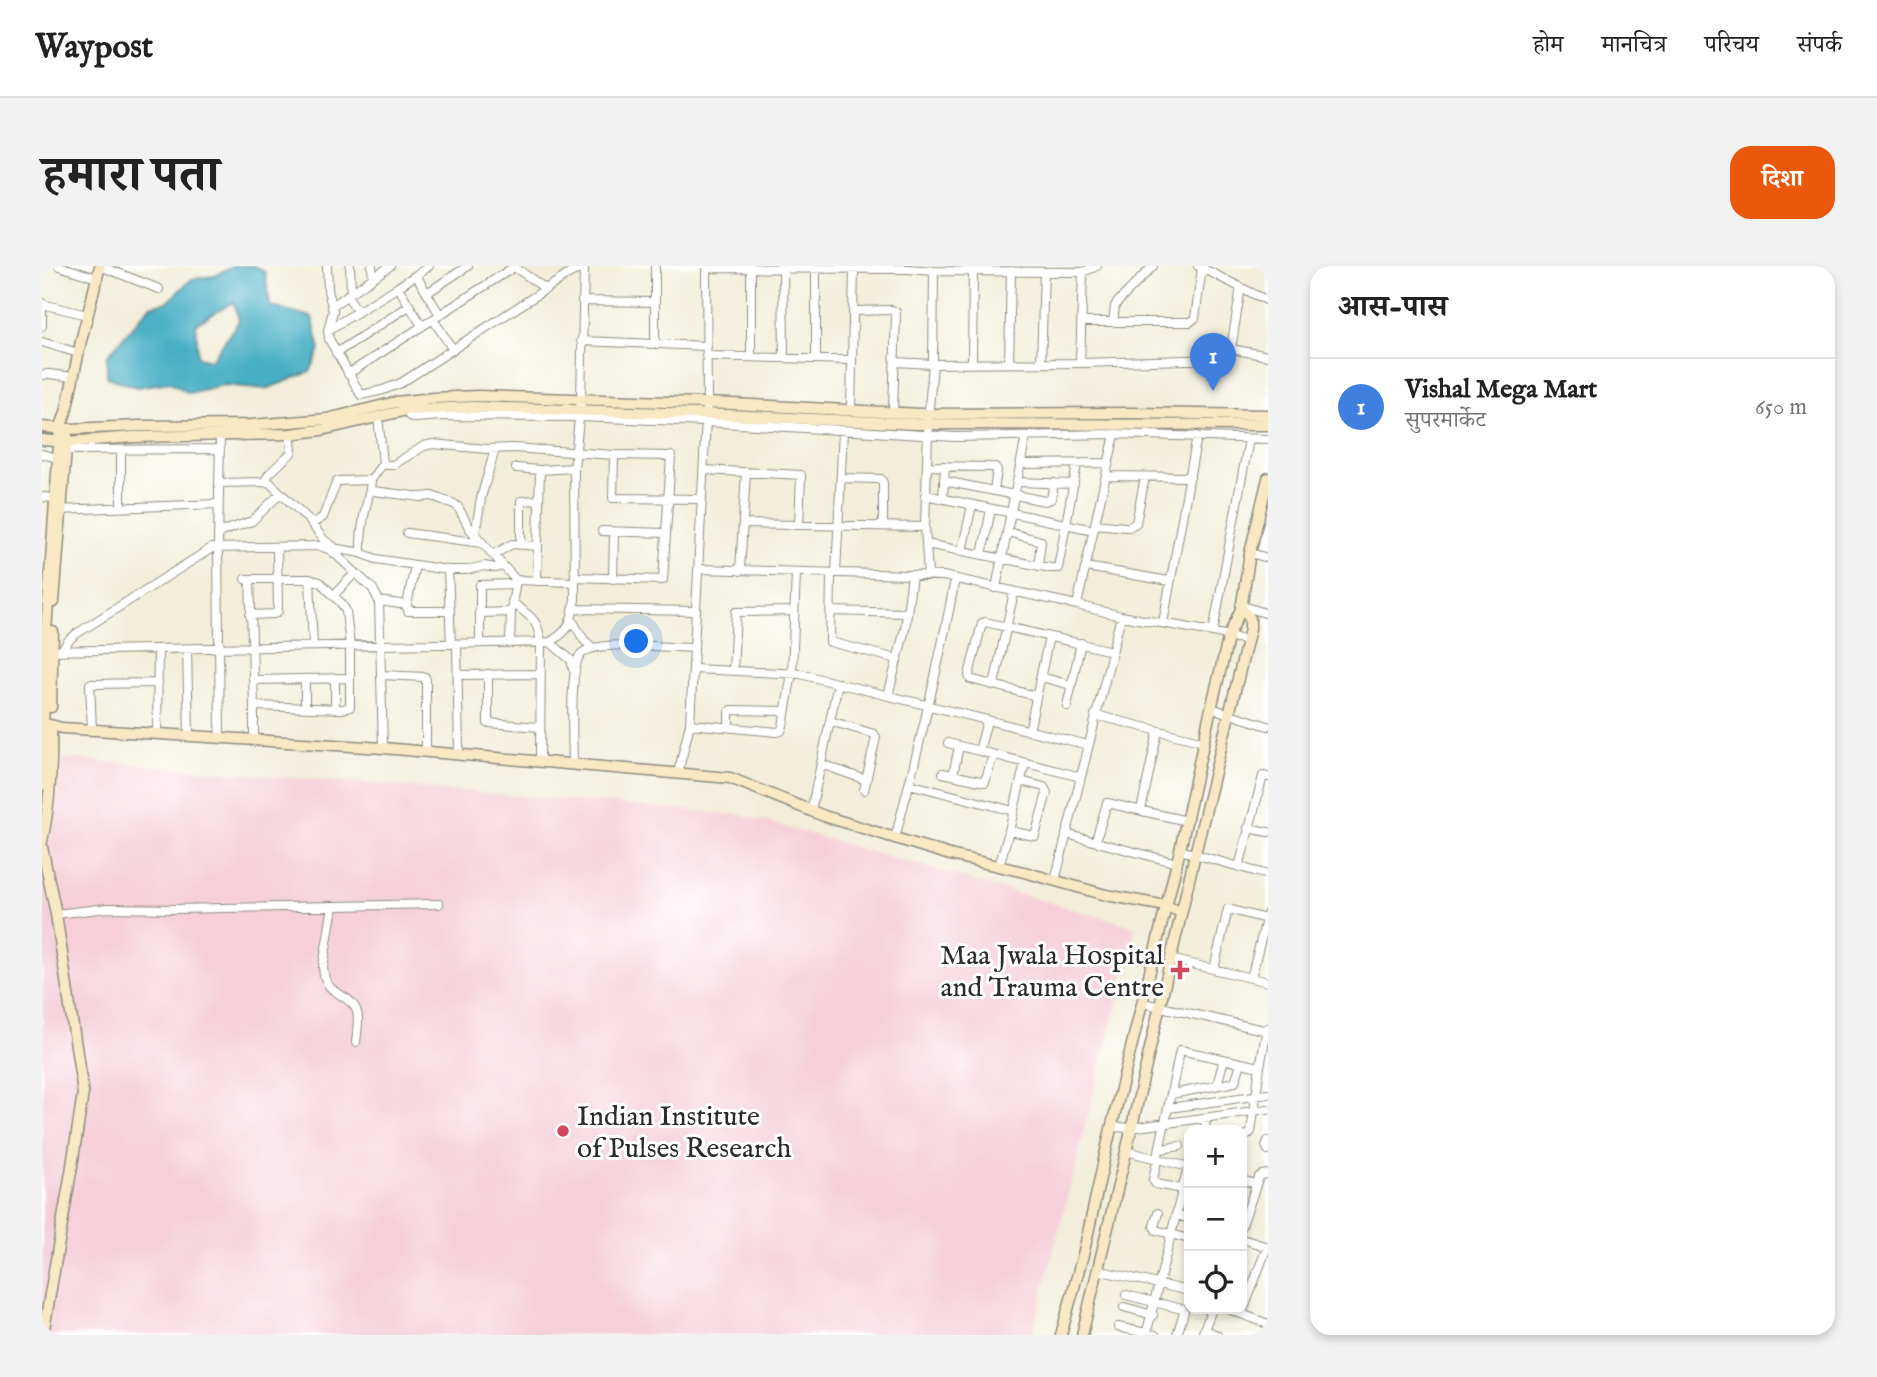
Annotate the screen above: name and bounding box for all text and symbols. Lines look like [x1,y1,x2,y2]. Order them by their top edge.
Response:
text: Waypost [35,27,153,69]
text: होम [1533,30,1563,61]
text: मानचित्र [1601,30,1667,61]
text: परिचय [1705,30,1759,61]
text: संपर्क [1797,30,1842,61]
text: हमारा पता [42,146,219,208]
button: दिशा [1730,146,1835,219]
text: आस-पास [1338,289,1447,327]
pin: 1 [1190,333,1236,391]
text: Vishal Mega Mart [1405,373,1597,406]
text: 1 [1357,393,1365,422]
text: 650 m [1755,393,1807,422]
text: सुपरमार्केट [1405,406,1486,435]
your location [619,624,653,658]
place label: Maa Jwala Hospital and Trauma Centre [940,939,1164,1006]
marker: Maa Jwala Hospital and Trauma Centre [1170,960,1190,980]
place label: Indian Institute of Pulses Research [577,1100,791,1167]
marker: Indian Institute of Pulses Research [555,1123,571,1139]
map controls [1184,1125,1247,1314]
button: + [1184,1125,1247,1188]
button: − [1184,1188,1247,1251]
button: locate [1184,1251,1247,1314]

